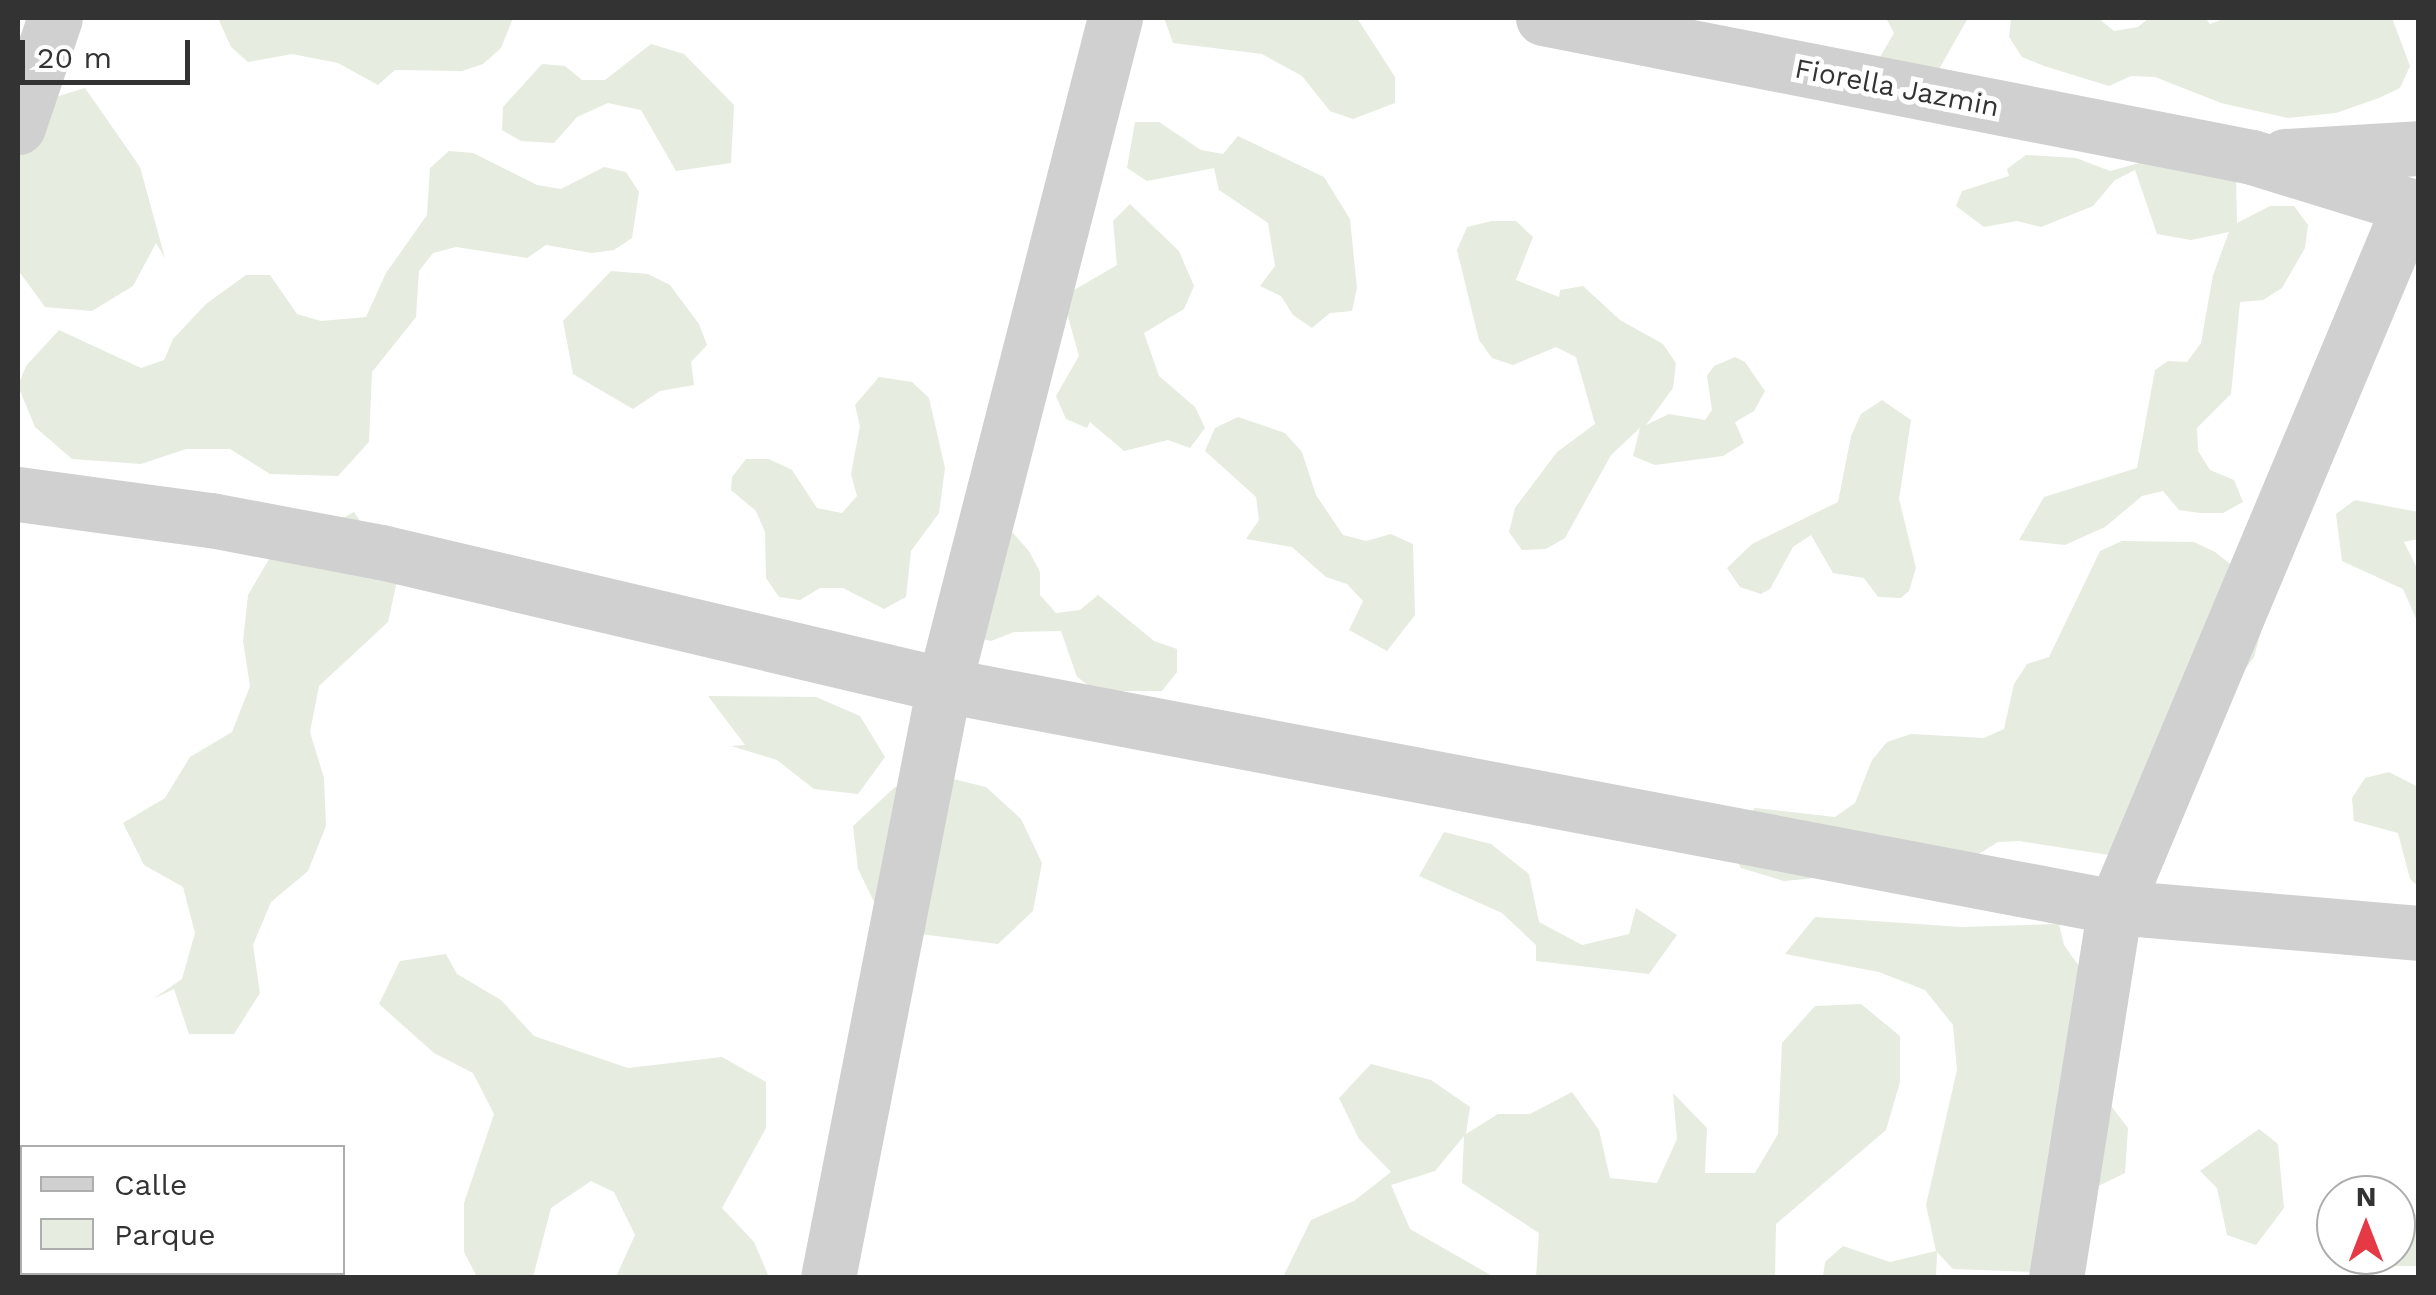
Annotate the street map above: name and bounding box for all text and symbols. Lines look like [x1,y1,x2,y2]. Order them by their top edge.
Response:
scale bar [25,20,195,82]
text: 20 m [37,40,112,75]
street label: Fiorella Jazmin [1791,52,2003,124]
legend [20,1145,345,1275]
text: Calle [114,1167,187,1202]
north arrow [2316,1175,2416,1275]
text: N [2356,1180,2376,1213]
text: Parque [114,1217,216,1252]

